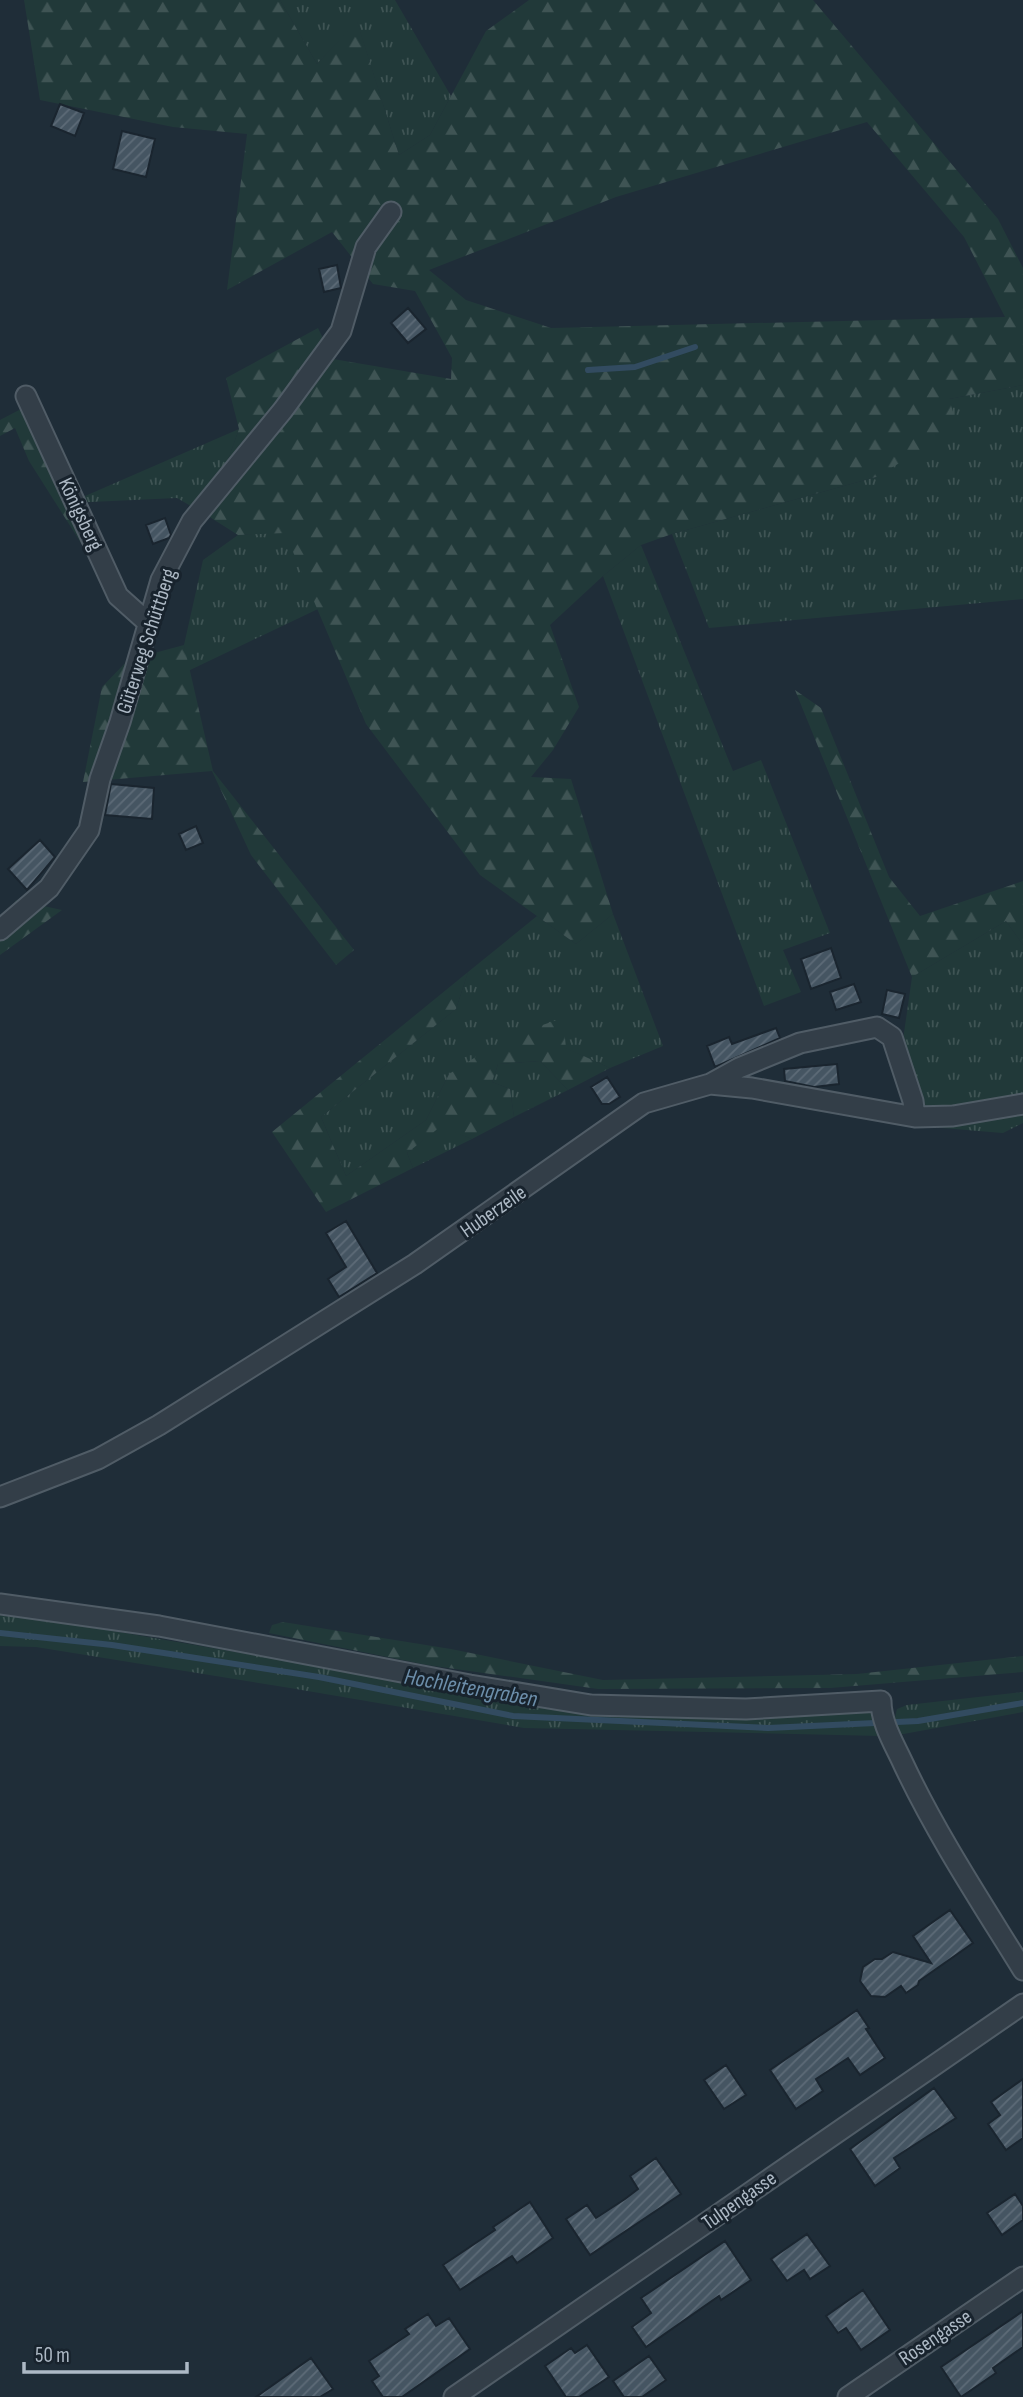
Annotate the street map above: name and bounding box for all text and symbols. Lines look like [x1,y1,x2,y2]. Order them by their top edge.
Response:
street label: Königsberg [53,474,108,555]
street label: Güterweg Schüttberg [111,565,182,717]
street label: Huberzeile [456,1180,531,1243]
water label: Hochleitengraben [402,1662,540,1714]
street label: Tulpengasse [697,2166,781,2235]
street label: Rosengasse [894,2304,977,2371]
scale bar [24,2330,187,2374]
text: 50 m [35,2343,70,2368]

